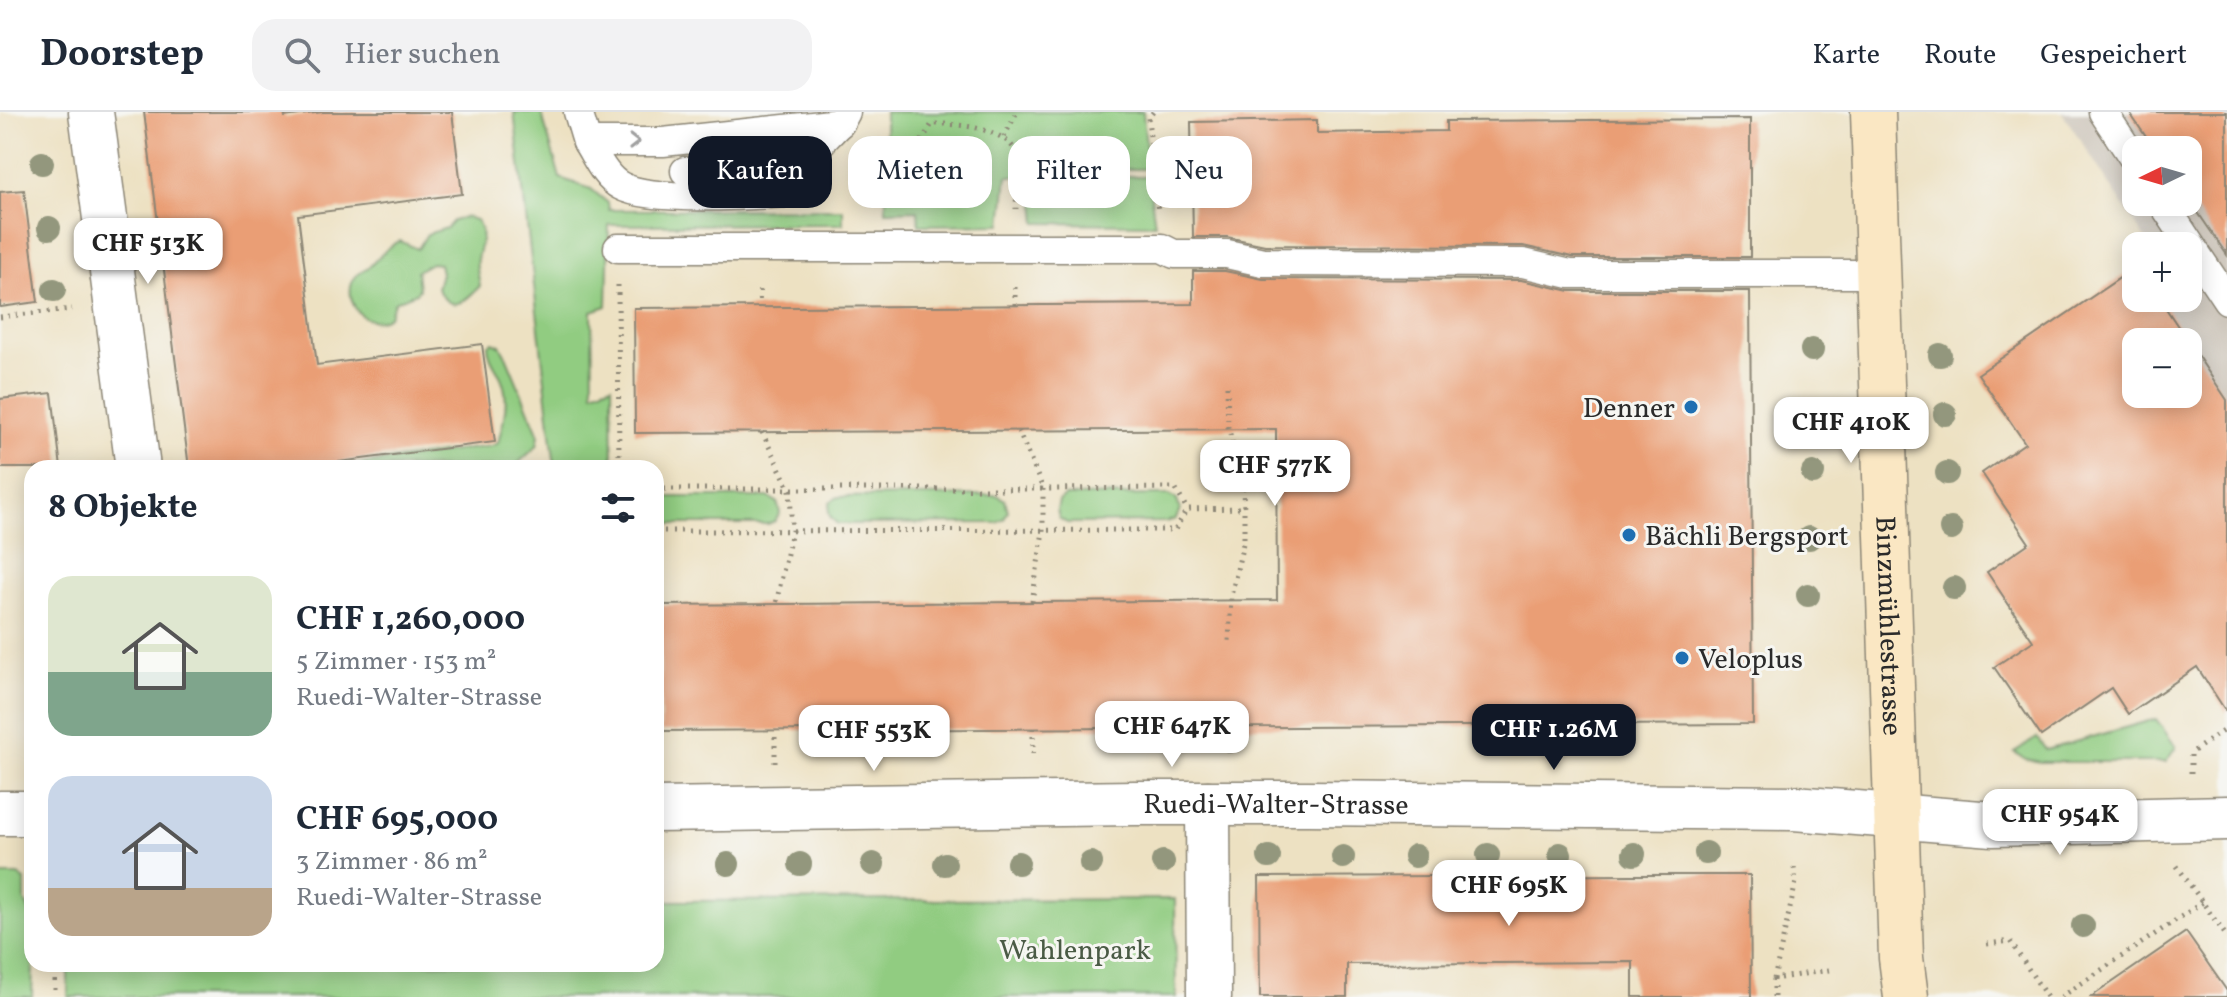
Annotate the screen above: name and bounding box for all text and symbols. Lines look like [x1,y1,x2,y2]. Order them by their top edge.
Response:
search box [252,19,812,91]
text: Doorstep [40,29,204,82]
icon: search [280,33,324,77]
text: Hier suchen [344,34,501,76]
text: Karte [1813,36,1880,75]
text: Route [1924,36,1996,75]
text: Gespeichert [2040,36,2187,75]
one-way arrow [628,133,641,151]
chip: Kaufen [688,136,832,208]
chip: Mieten [848,136,992,208]
chip: Filter [1008,136,1130,208]
chip: Neu [1146,136,1252,208]
north arrow [2122,136,2202,216]
map controls [2122,136,2202,408]
pin: CHF 513K [65,218,231,286]
text: CHF 513K [92,226,204,262]
button: + [2122,232,2202,312]
button: − [2122,328,2202,408]
place label: Denner [1583,390,1675,429]
pin: CHF 410K [1768,397,1934,465]
marker: Denner [1682,398,1700,416]
text: CHF 410K [1792,405,1910,441]
pin: CHF 577K [1192,440,1358,508]
text: CHF 577K [1218,448,1332,484]
text: 8 Objekte [48,485,198,532]
icon: filters [596,486,640,530]
street label: Binzmühlestrasse [1864,515,1911,737]
place label: Bächli Bergsport [1645,518,1849,557]
marker: Bächli Bergsport [1620,526,1638,544]
text: CHF 1,260,000 [296,597,525,644]
icon: home [112,608,208,704]
place label: Veloplus [1698,641,1803,680]
text: 5 Zimmer · 153 m² [296,644,496,680]
marker: Veloplus [1673,649,1691,667]
text: Ruedi-Walter-Strasse [296,680,542,716]
pin: CHF 647K [1089,701,1255,769]
pin: CHF 1.26M [1462,704,1646,772]
pin: CHF 553K [791,705,957,773]
text: CHF 647K [1113,709,1231,745]
text: CHF 1.26M [1490,712,1618,748]
text: CHF 553K [817,713,931,749]
street label: Ruedi-Walter-Strasse [1143,786,1409,826]
pin: CHF 954K [1977,789,2143,857]
text: CHF 695,000 [296,797,498,844]
text: CHF 954K [2001,797,2119,833]
icon: home [112,808,208,904]
text: 3 Zimmer · 86 m² [296,844,488,880]
pin: CHF 695K [1426,860,1592,928]
text: CHF 695K [1450,868,1568,904]
text: Ruedi-Walter-Strasse [296,880,542,916]
park label: Wahlenpark [999,932,1151,971]

